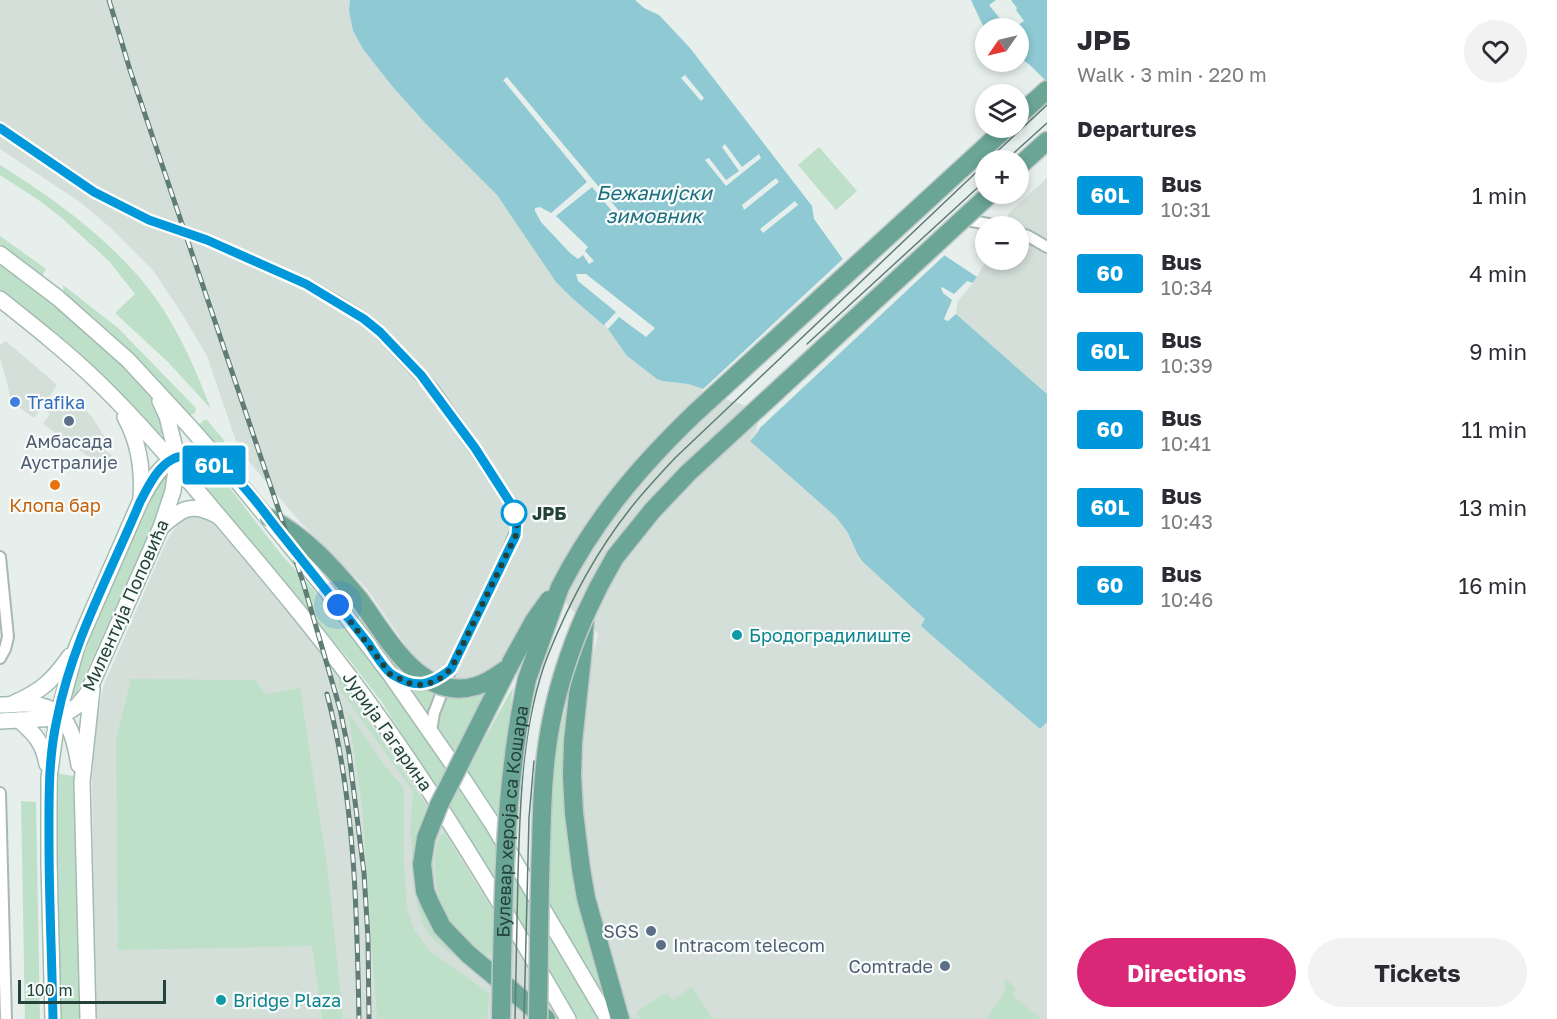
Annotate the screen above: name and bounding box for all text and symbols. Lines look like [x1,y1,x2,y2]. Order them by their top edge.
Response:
north arrow [975,18,1029,72]
map controls [975,18,1029,270]
button: heart [1464,20,1527,83]
text: ЈРБ [1077,23,1131,56]
text: Walk · 3 min · 220 m [1077,62,1267,86]
button: layers [975,84,1029,138]
text: Departures [1077,115,1196,142]
button: + [975,150,1029,204]
text: Bus [1161,170,1202,197]
water label: Бежанијски зимовник [596,180,714,227]
text: 60L [1091,182,1129,208]
text: 1 min [1472,182,1527,209]
text: 10:31 [1161,197,1211,221]
button: − [975,216,1029,270]
text: Bus [1161,248,1202,275]
text: 60 [1097,260,1124,286]
text: 4 min [1469,260,1527,287]
text: 10:34 [1161,275,1213,299]
text: Bus [1161,326,1202,353]
text: 60L [1091,338,1129,364]
text: 9 min [1469,338,1527,365]
text: 10:39 [1161,353,1213,377]
place label: Trafika [27,391,85,413]
marker: Trafika [8,395,22,409]
text: Bus [1161,404,1202,431]
marker: Амбасада Аустралије [62,414,76,428]
text: 60 [1097,416,1124,442]
text: 11 min [1461,416,1527,443]
place label: Амбасада Аустралије [20,430,118,473]
text: 10:41 [1161,431,1211,455]
line badge: 60L [180,446,248,484]
text: 60L [195,452,233,478]
marker: Клопа бар [48,478,62,492]
text: Bus [1161,482,1202,509]
place label: Клопа бар [9,494,101,516]
text: 60L [1091,494,1129,520]
text: 13 min [1459,494,1527,521]
marker: ЈРБ [501,500,527,526]
place label: ЈРБ [532,502,567,524]
text: 10:43 [1161,509,1213,533]
street label: Милентија Поповића [77,516,173,694]
text: Bus [1161,560,1202,587]
text: 60 [1097,572,1124,598]
text: 16 min [1459,572,1527,599]
text: 10:46 [1161,587,1213,611]
your location [323,590,353,620]
place label: Бродоградилиште [749,624,911,646]
marker: Бродоградилиште [730,628,744,642]
street label: Јурија Гагарина [338,667,438,795]
street label: Булевар хероја са Кошара [491,704,532,938]
place label: SGS [603,920,639,942]
marker: SGS [644,924,658,938]
place label: Intracom telecom [673,934,825,956]
marker: Intracom telecom [654,938,668,952]
button: Directions [1077,938,1296,1007]
button: Tickets [1308,938,1527,1007]
place label: Comtrade [848,955,933,977]
marker: Comtrade [938,959,952,973]
scale bar [18,977,166,1004]
text: 100 m [27,980,73,1000]
place label: Bridge Plaza [233,989,341,1011]
marker: Bridge Plaza [214,993,228,1007]

